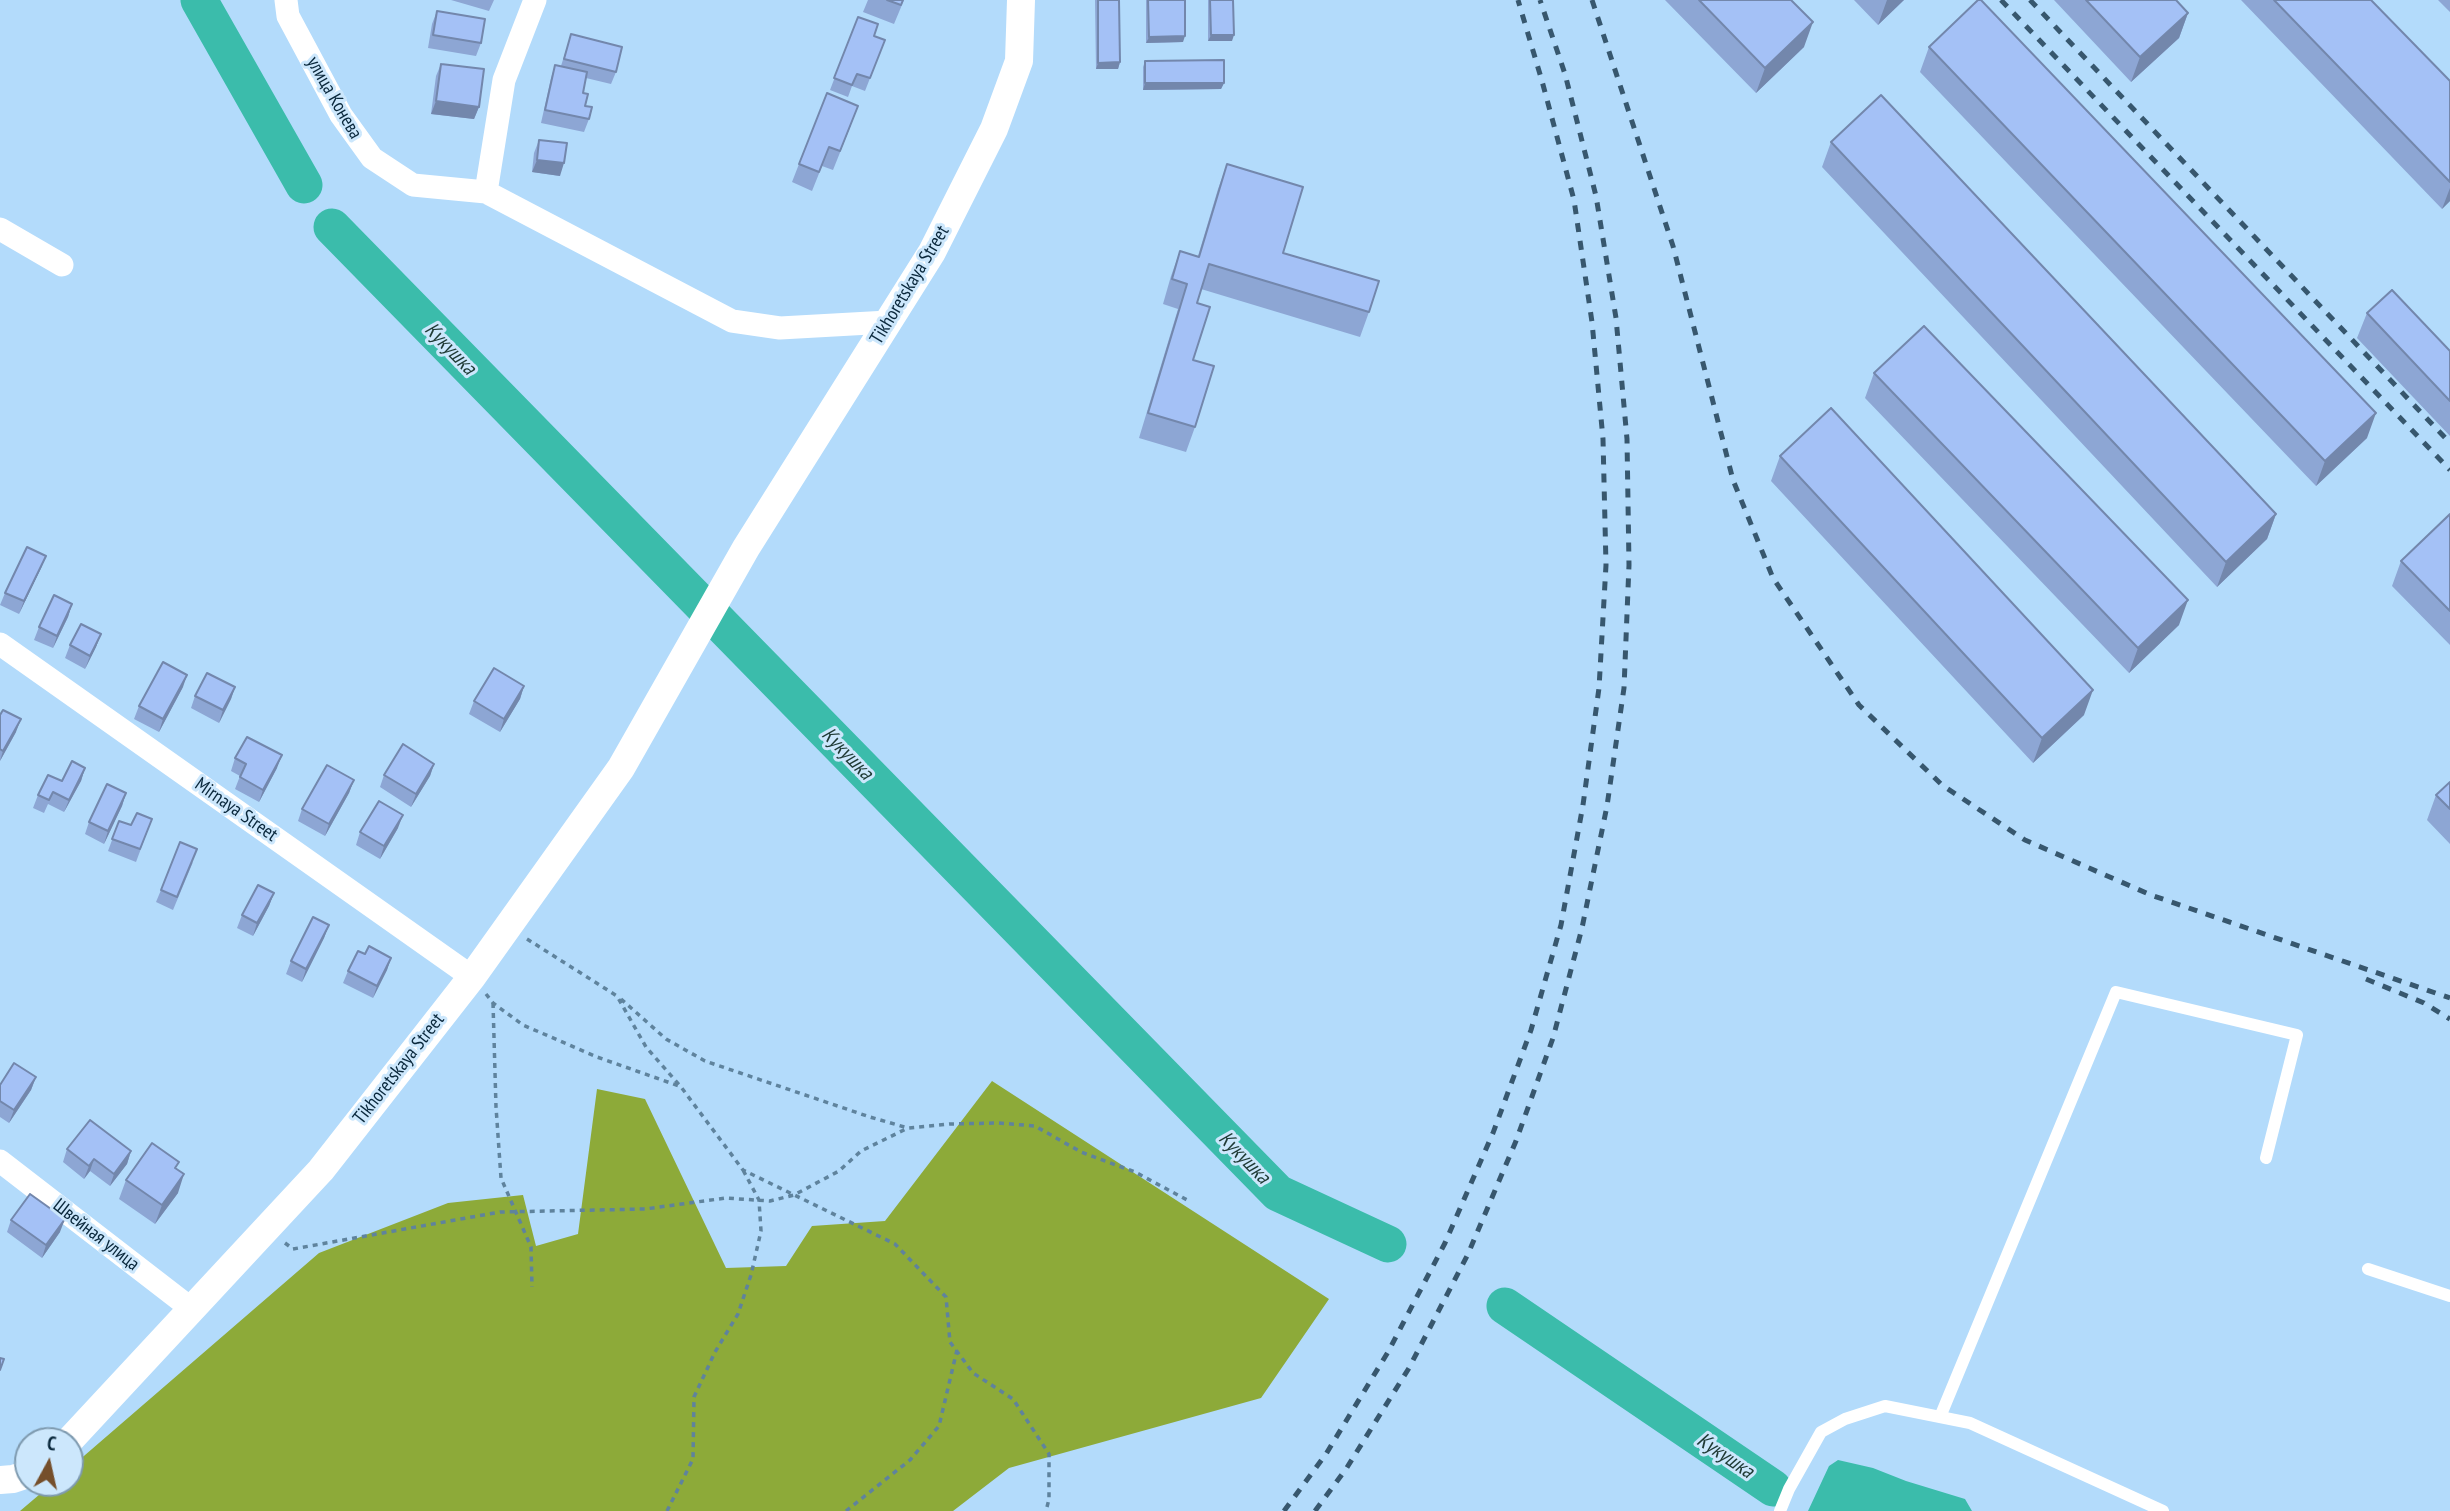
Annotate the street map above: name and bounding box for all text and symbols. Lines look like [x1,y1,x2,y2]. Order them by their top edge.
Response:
street label: улица Конева [301,53,367,143]
street label: Tikhoretskaya Street [866,222,954,348]
water label: Кукушка [419,318,481,380]
water label: Кукушка [816,723,878,785]
street label: Mirnaya Street [190,773,282,847]
street label: Tikhoretskaya Street [349,1009,449,1129]
water label: Кукушка [1213,1127,1275,1189]
street label: Швейная улица [48,1194,144,1276]
north arrow [14,1427,84,1497]
water label: Кукушка [1692,1428,1758,1484]
text: С [46,1431,58,1456]

